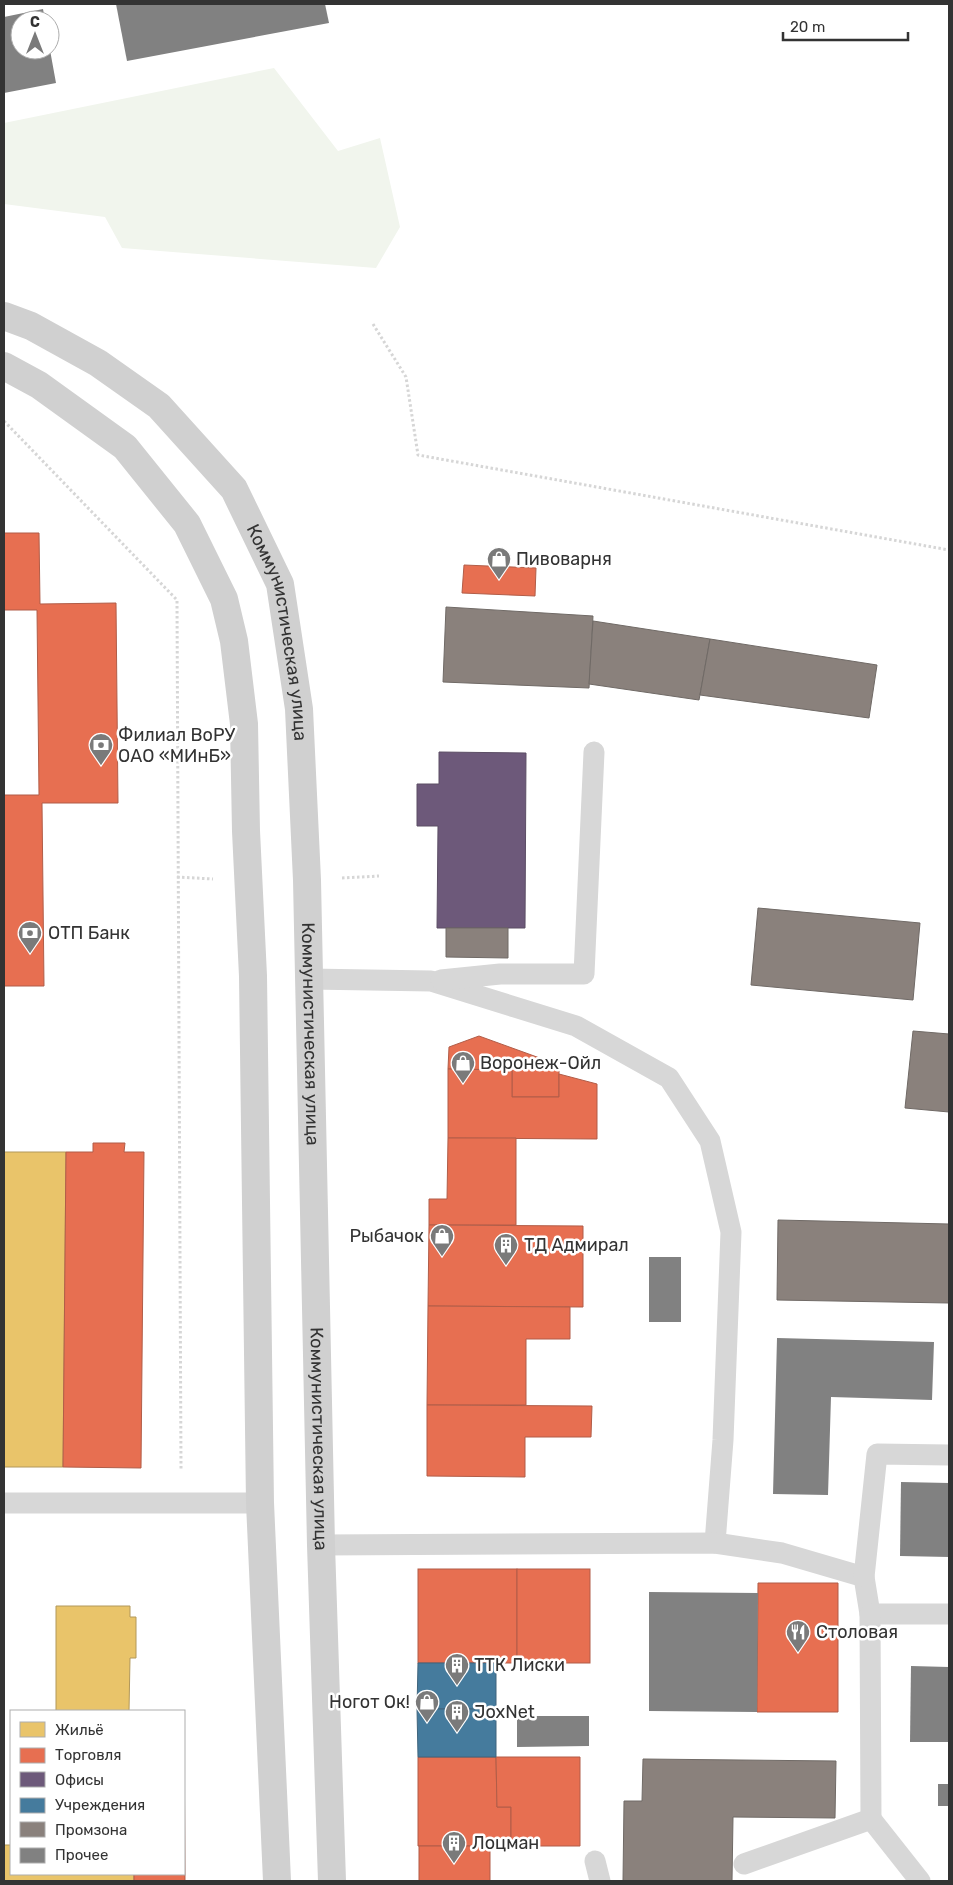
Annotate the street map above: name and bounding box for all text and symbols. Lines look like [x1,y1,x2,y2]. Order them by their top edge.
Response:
north arrow [10,10,60,60]
scale bar [783,10,908,42]
text: С [30,14,40,31]
text: 20 m [790,18,825,36]
street label: Коммунистическая улица [242,521,311,741]
shop icon: Пивоварня [486,546,512,580]
place label: Пивоварня [516,548,612,570]
place label: Филиал ВоРУ ОАО «МИнБ» [118,724,235,767]
bank icon: Филиал ВоРУ ОАО «МИнБ» [88,732,114,766]
bank icon: ОТП Банк [17,920,43,954]
place label: ОТП Банк [48,922,130,944]
street label: Коммунистическая улица [297,922,324,1146]
shop icon: Воронеж-Ойл [450,1050,476,1084]
place label: Воронеж-Ойл [480,1052,601,1074]
shop icon: Рыбачок [429,1223,455,1257]
place label: Рыбачок [349,1225,424,1247]
building icon: ТД Адмирал [493,1232,519,1266]
place label: ТД Адмирал [524,1234,629,1256]
street label: Коммунистическая улица [305,1327,332,1551]
restaurant icon: Столовая [785,1619,811,1653]
place label: Столовая [816,1621,898,1643]
building icon: ТТК Лиски [444,1652,470,1686]
place label: ТТК Лиски [474,1654,565,1676]
shop icon: Ногот Ок! [414,1689,440,1723]
place label: Ногот Ок! [329,1691,410,1713]
building icon: JoxNet [444,1699,470,1733]
place label: JoxNet [474,1701,535,1723]
legend [10,1710,185,1875]
text: Жильё [55,1721,104,1739]
text: Торговля [55,1746,121,1764]
text: Офисы [55,1771,104,1789]
text: Учреждения [55,1796,145,1814]
text: Промзона [55,1821,127,1839]
building icon: Лоцман [441,1830,467,1864]
place label: Лоцман [472,1832,539,1854]
text: Прочее [55,1846,108,1864]

